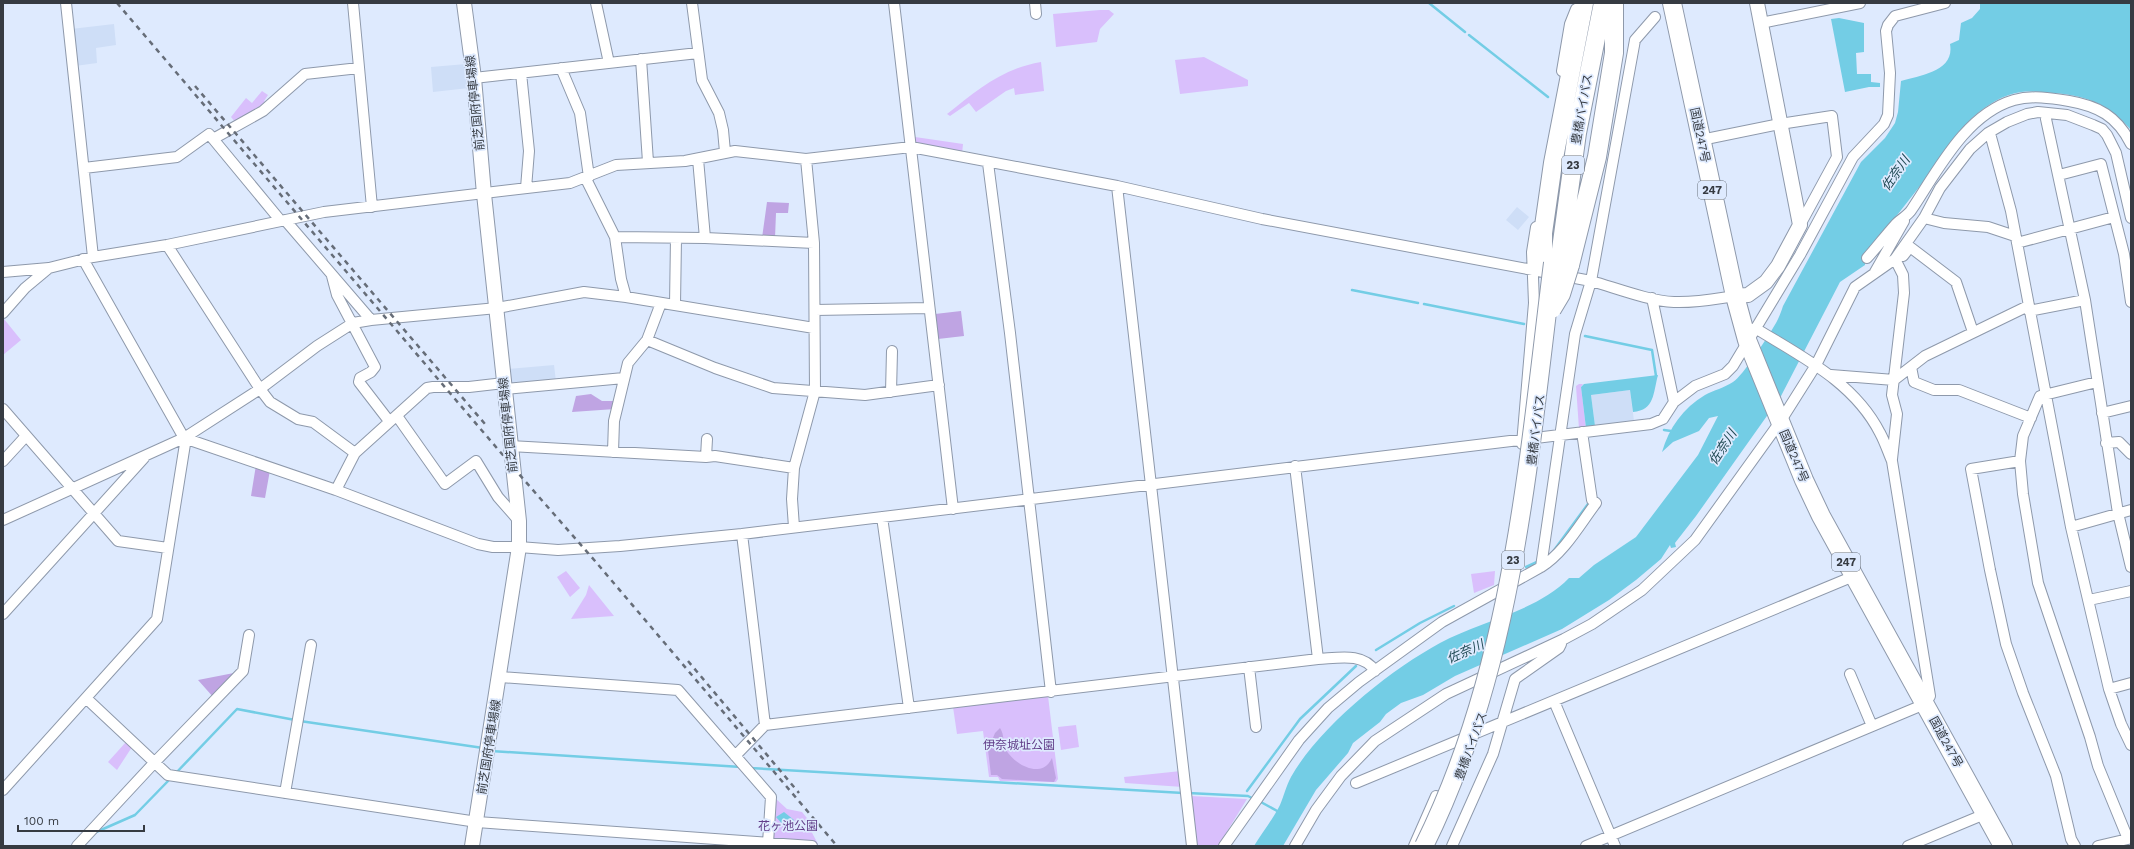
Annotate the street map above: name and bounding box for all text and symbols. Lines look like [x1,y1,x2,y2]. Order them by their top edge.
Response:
street label: 前芝国府停車場線 [463,55,487,151]
street label: 豊橋バイパス [1569,72,1595,146]
street label: 国道247号 [1687,106,1713,164]
water label: 佐奈川 [1878,151,1914,194]
road number: 23 [1562,156,1584,174]
road number: 247 [1698,181,1726,199]
street label: 前芝国府停車場線 [496,377,520,473]
street label: 豊橋バイパス [1525,394,1547,466]
water label: 佐奈川 [1706,425,1740,468]
street label: 国道247号 [1777,427,1811,485]
road number: 23 [1502,551,1524,569]
road number: 247 [1832,553,1860,571]
water label: 佐奈川 [1444,636,1488,666]
street label: 前芝国府停車場線 [475,698,503,796]
street label: 豊橋バイパス [1452,710,1490,782]
street label: 国道247号 [1926,714,1966,770]
park label: 伊奈城址公園 [983,738,1055,752]
scale bar [18,807,144,833]
text: 100 m [24,814,59,828]
park label: 花ヶ池公園 [758,819,818,833]

